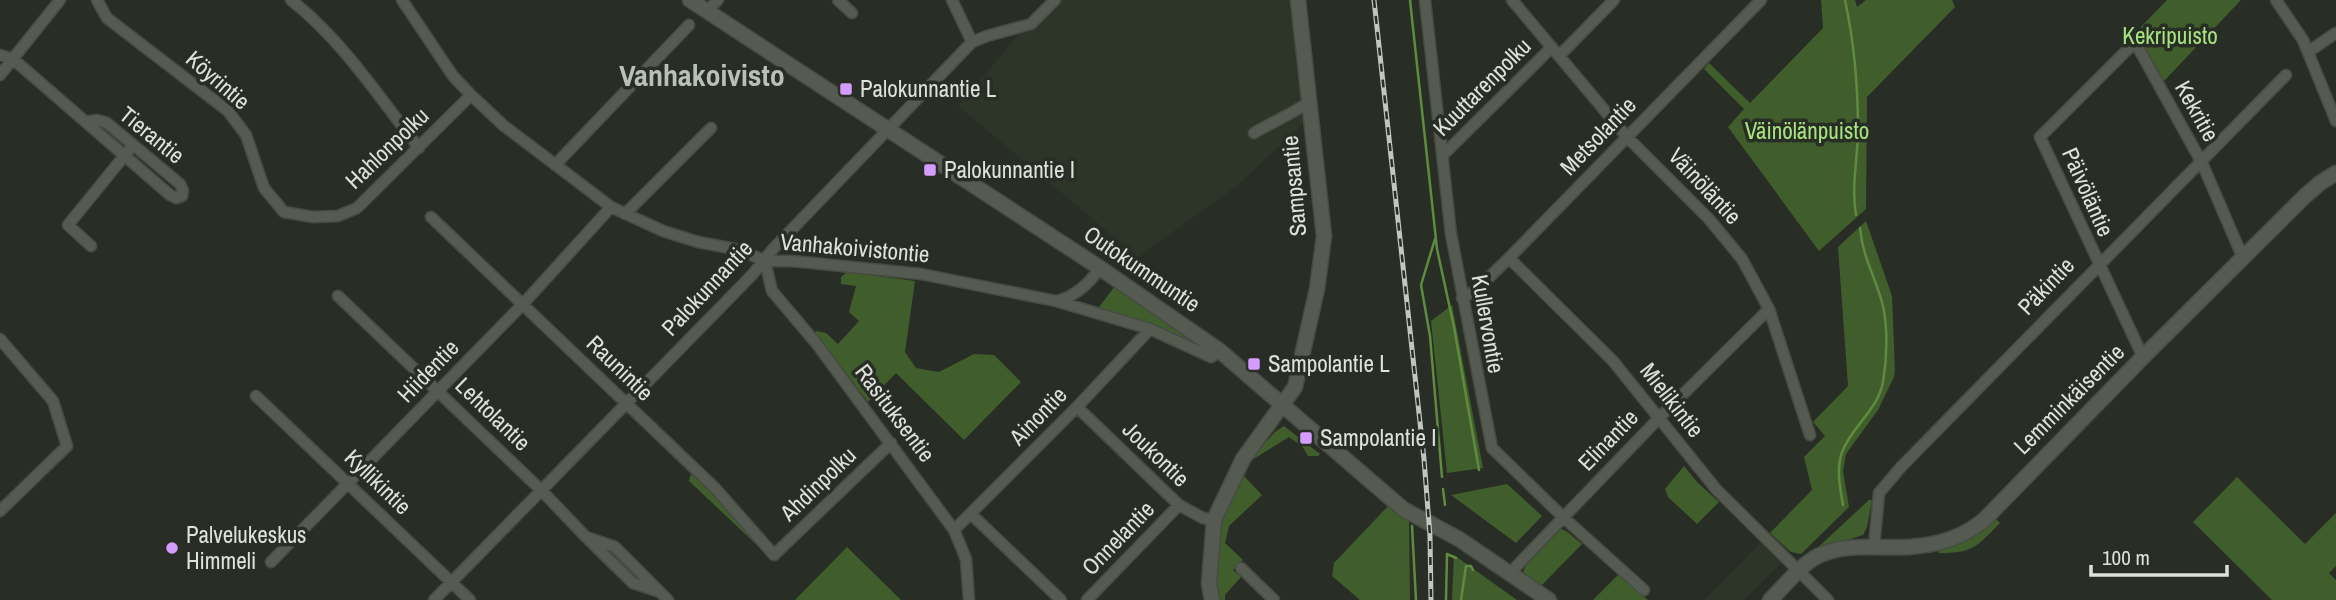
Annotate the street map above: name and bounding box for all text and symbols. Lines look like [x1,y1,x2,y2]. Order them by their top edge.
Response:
park label: Kekripuisto [2122,20,2218,51]
street label: Kuuttarenpolku [1426,31,1537,142]
street label: Köyrintie [180,43,257,116]
district label: Vanhakoivisto [619,55,785,95]
place label: Palokunnantie L [860,73,997,104]
street label: Kekritie [2168,75,2227,147]
marker: Palokunnantie L [838,81,854,97]
street label: Metsolantie [1553,90,1643,181]
street label: Tierantie [113,99,191,170]
street label: Hahlonpolku [338,100,435,195]
park label: Väinölänpuisto [1745,115,1869,146]
street label: Sampsantie [1274,135,1313,238]
street label: Väinöläntie [1662,141,1749,231]
street label: Päivöläntie [2055,142,2122,241]
place label: Palokunnantie I [944,154,1075,185]
marker: Palokunnantie I [922,162,938,178]
street label: Outokummuntie [1078,218,1207,319]
street label: Vanhakoivistontie [779,226,931,269]
street label: Palokunnantie [654,233,759,342]
street label: Päkintie [2010,250,2081,321]
street label: Kullervontie [1465,272,1512,376]
street label: Raunintie [580,328,661,407]
street label: Hiidentie [390,332,465,409]
street label: Lemminkäisentie [2007,337,2131,461]
place label: Sampolantie L [1268,348,1390,379]
marker: Sampolantie L [1246,356,1262,372]
street label: Mielikintie [1633,356,1711,444]
street label: Rasituksentie [848,357,942,468]
street label: Lehtolantie [449,370,538,457]
street label: Ainontie [1001,380,1073,452]
street label: Elinantie [1571,402,1645,477]
street label: Joukontie [1116,414,1197,493]
place label: Sampolantie I [1320,422,1436,453]
marker: Sampolantie I [1298,430,1314,446]
street label: Ahdinpolku [772,440,862,528]
street label: Kyllikintie [338,442,419,521]
street label: Onnelantie [1074,494,1161,582]
place label: Palvelukeskus Himmeli [186,519,307,576]
scale bar [2091,534,2228,578]
marker: Palvelukeskus Himmeli [164,540,180,556]
text: 100 m [2102,543,2150,572]

